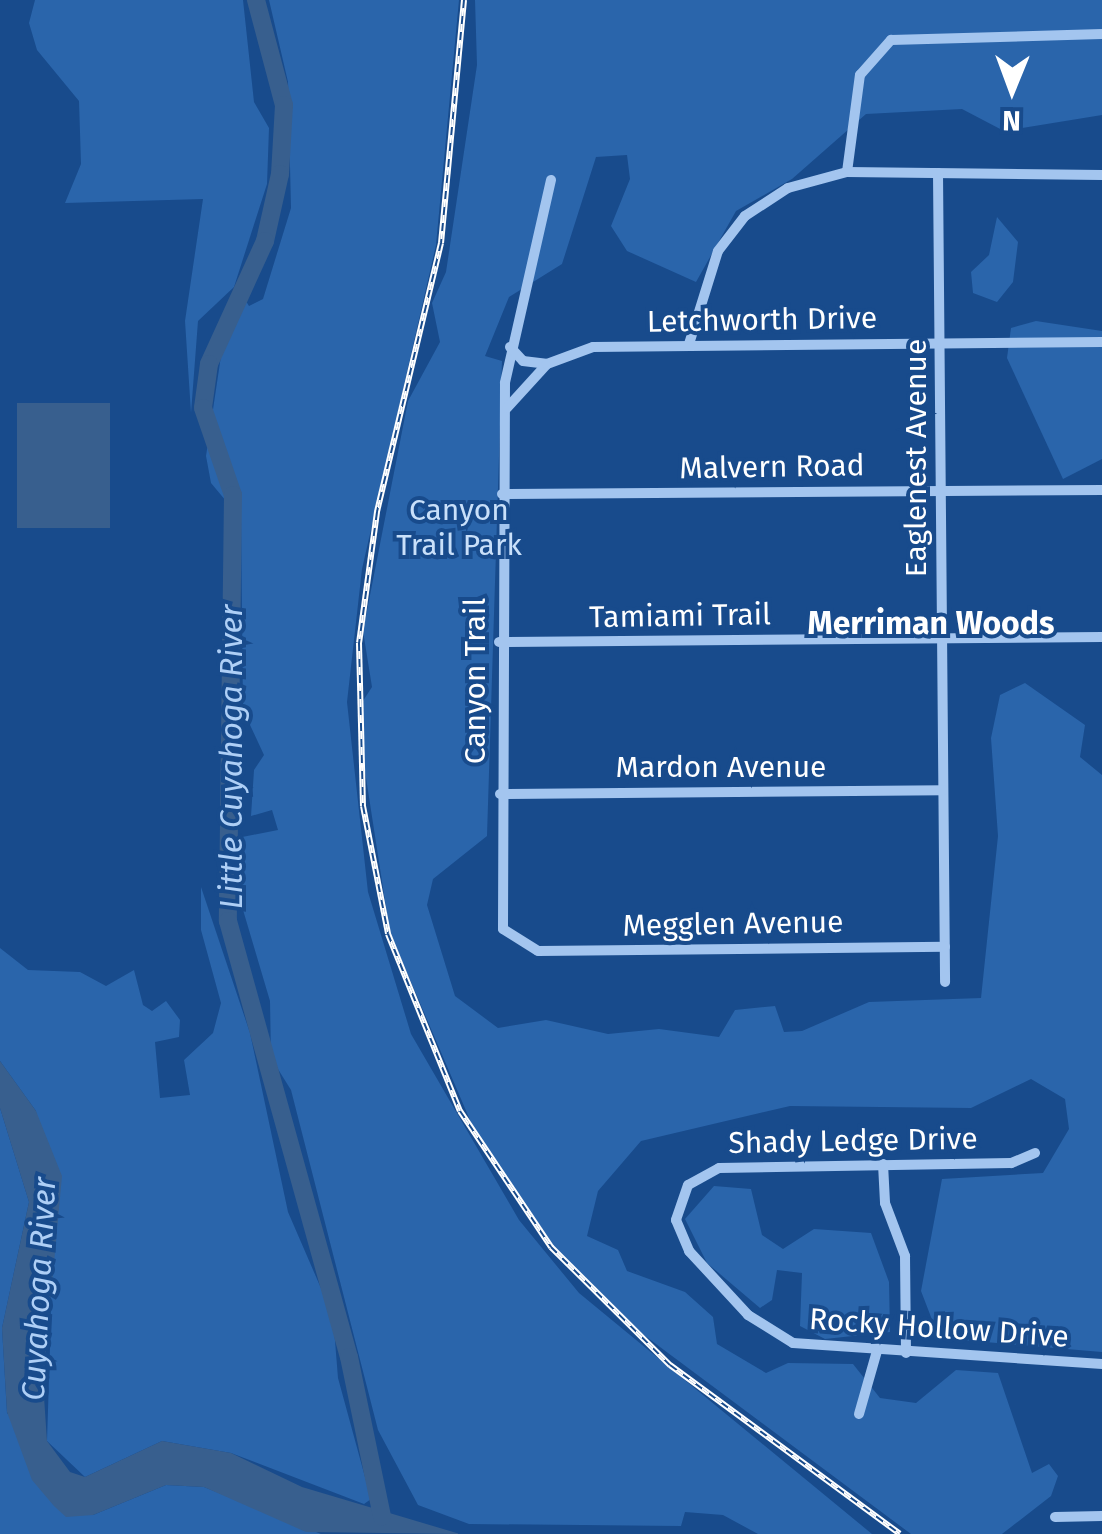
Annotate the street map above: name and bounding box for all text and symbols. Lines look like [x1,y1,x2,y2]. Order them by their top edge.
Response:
north arrow [962,40,1062,140]
text: N [1002,104,1021,137]
street label: Letchworth Drive [647,300,877,340]
street label: Eaglenest Avenue [898,339,934,577]
street label: Malvern Road [679,447,865,487]
park label: Canyon Trail Park [396,492,522,562]
street label: Tamiami Trail [589,596,771,636]
street label: Canyon Trail [457,598,493,764]
district label: Merriman Woods [808,604,1054,642]
water label: Little Cuyahoga River [212,605,250,909]
street label: Mardon Avenue [616,749,826,785]
street label: Megglen Avenue [622,904,844,944]
street label: Shady Ledge Drive [728,1121,978,1161]
water label: Cuyahoga River [14,1176,64,1402]
street label: Rocky Hollow Drive [808,1301,1070,1355]

